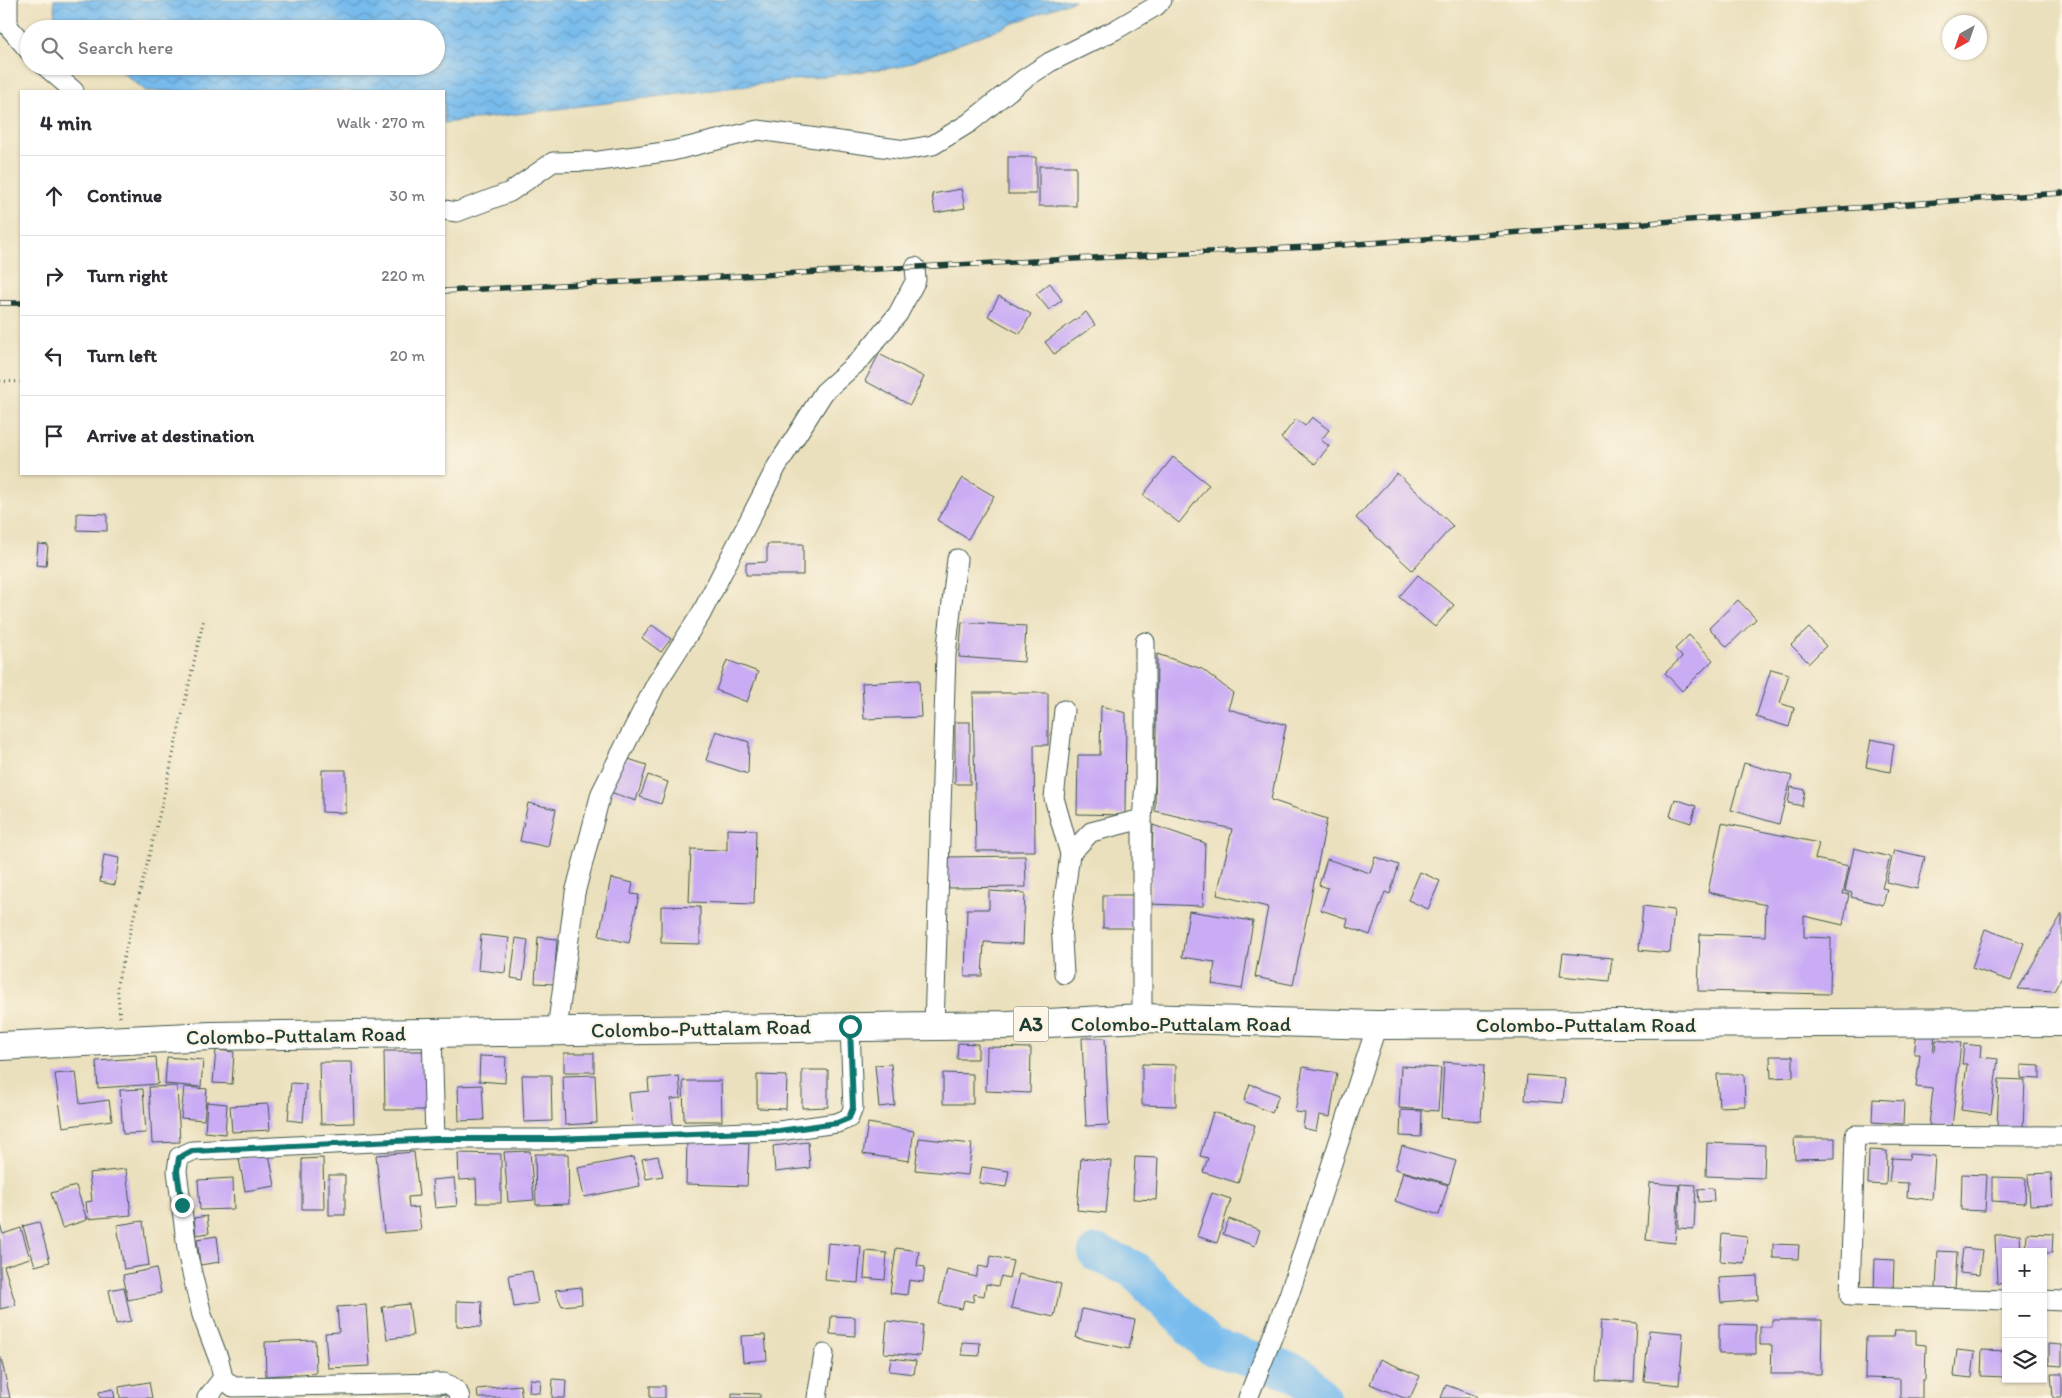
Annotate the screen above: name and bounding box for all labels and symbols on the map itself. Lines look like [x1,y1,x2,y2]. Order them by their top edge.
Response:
north arrow [1942,15,1987,60]
road number: A3 [1014,1006,1048,1042]
street label: Colombo-Puttalam Road [1071,1011,1292,1036]
street label: Colombo-Puttalam Road [1476,1012,1697,1037]
street label: Colombo-Puttalam Road [591,1014,812,1042]
route start [839,1015,862,1038]
street label: Colombo-Puttalam Road [186,1021,407,1049]
route end [171,1194,194,1217]

